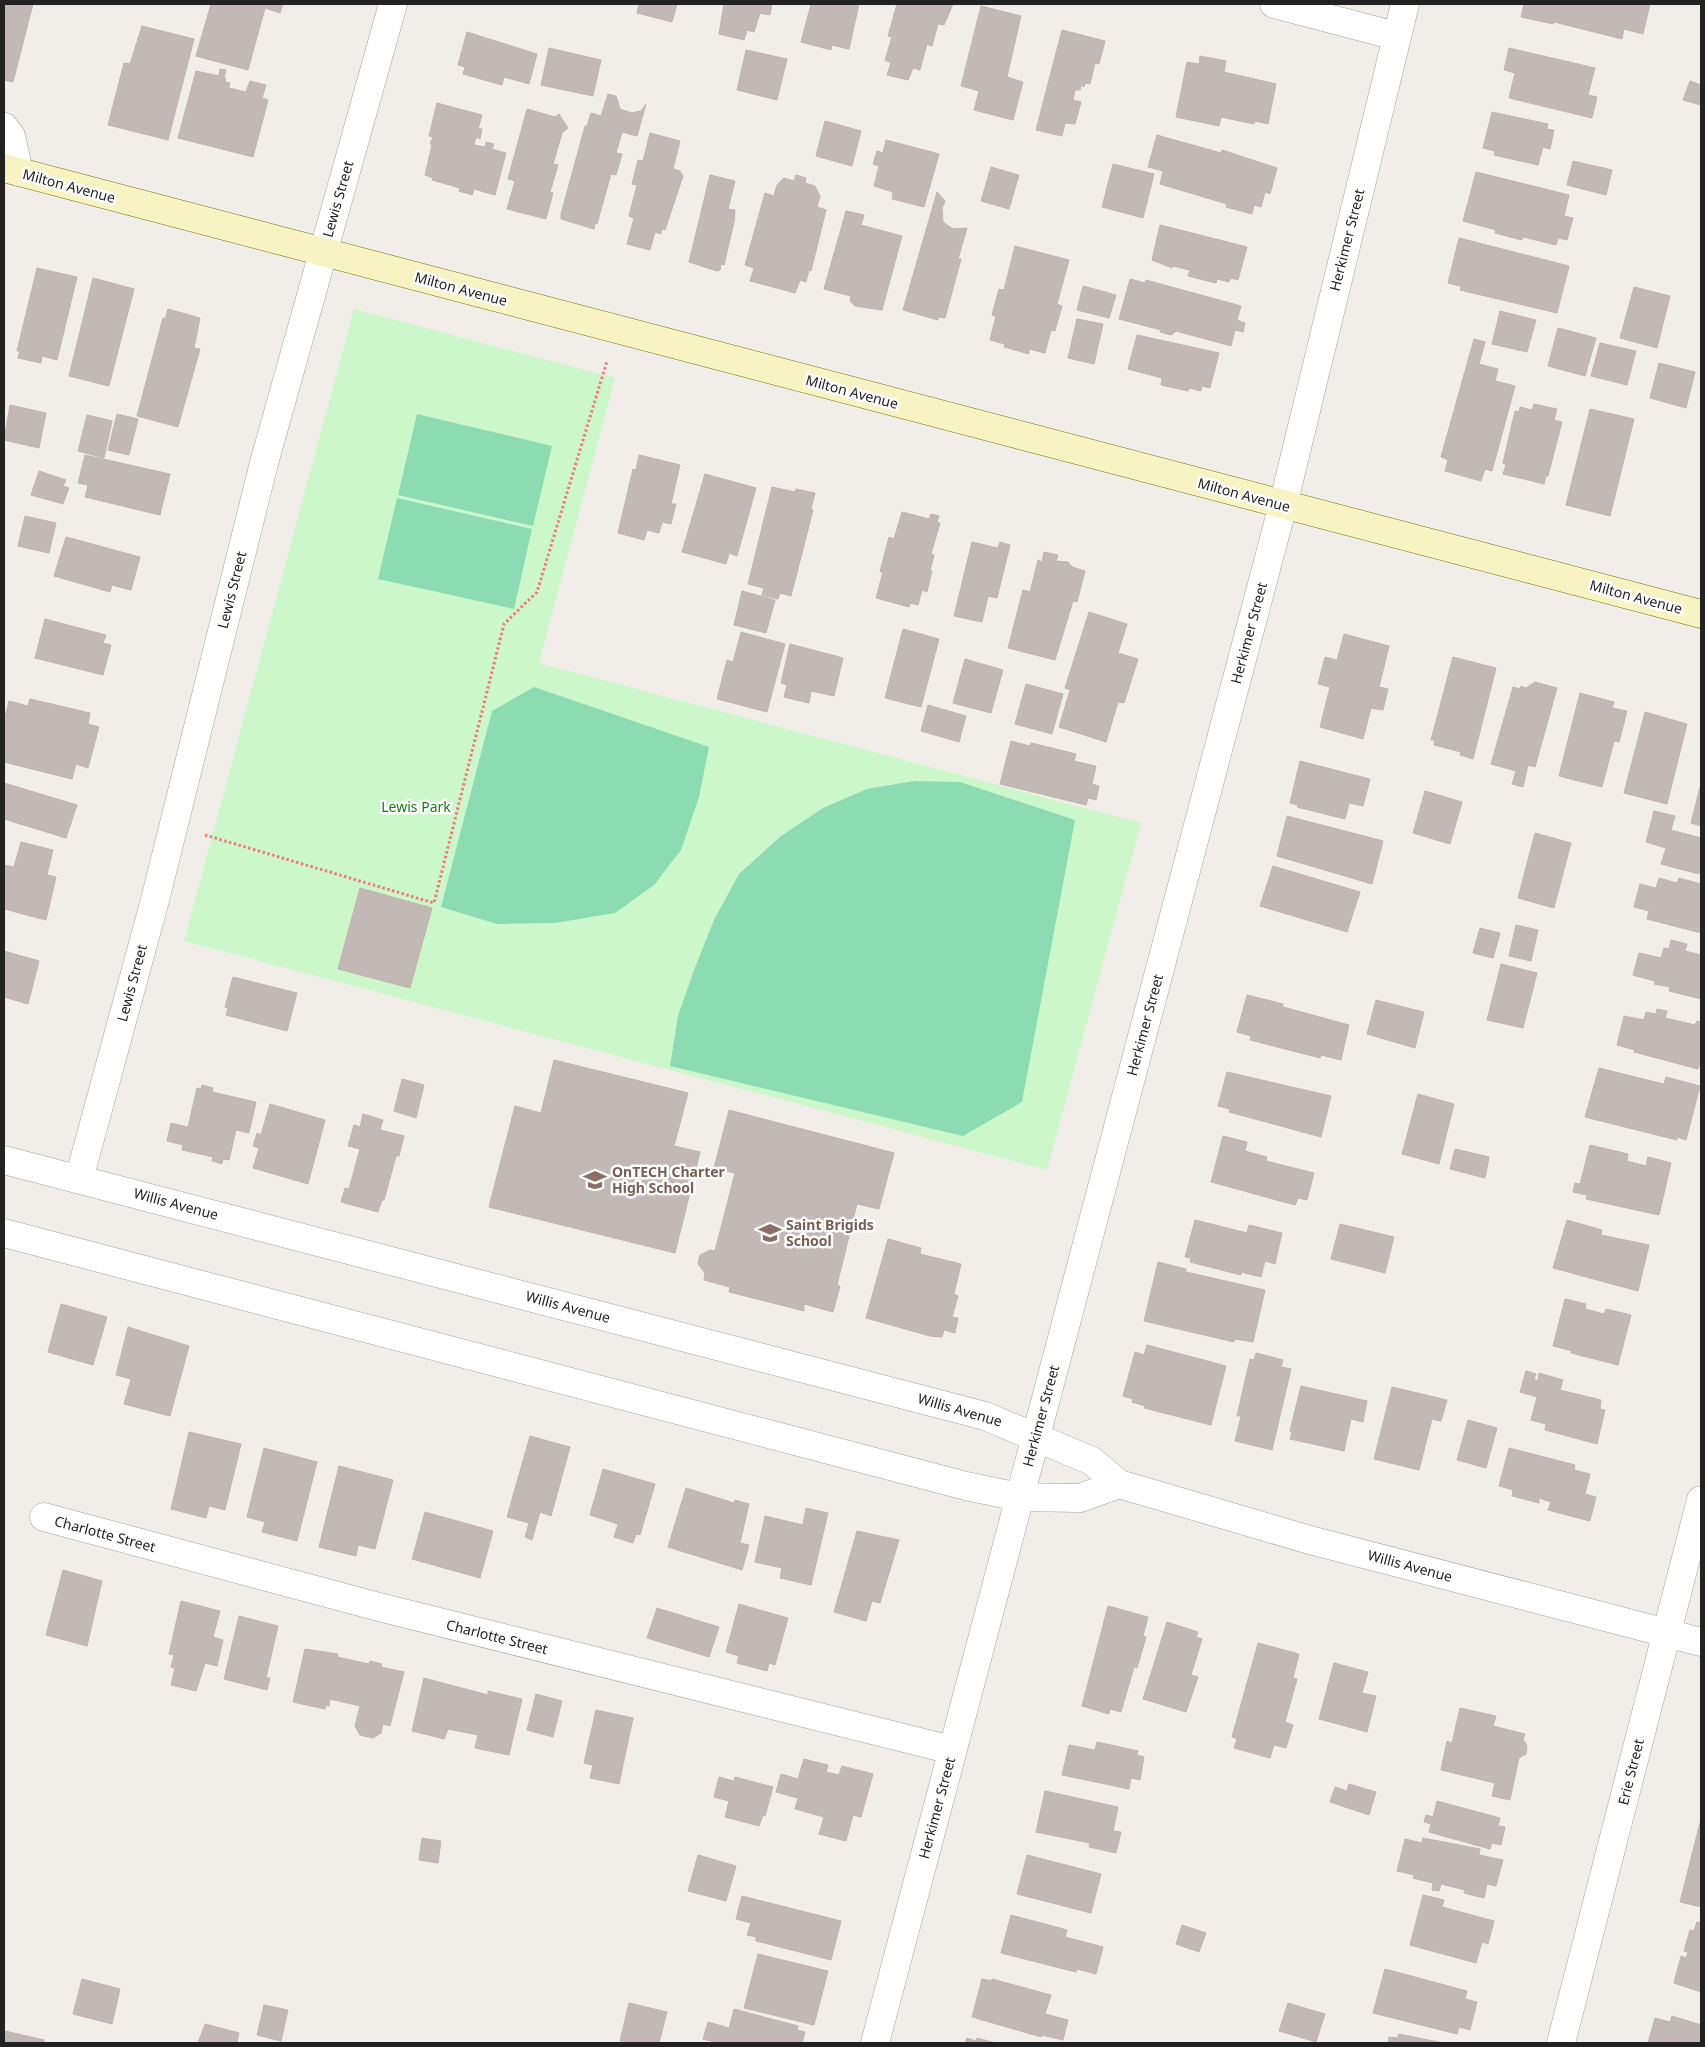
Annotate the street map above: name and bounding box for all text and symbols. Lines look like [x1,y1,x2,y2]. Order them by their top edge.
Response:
street label: Lewis Street [317,158,358,239]
street label: Milton Avenue [21,164,118,207]
street label: Herkimer Street [1325,187,1368,293]
street label: Milton Avenue [413,267,510,310]
street label: Milton Avenue [804,370,901,413]
street label: Milton Avenue [1196,473,1293,516]
street label: Lewis Street [213,549,250,631]
street label: Milton Avenue [1588,575,1685,618]
street label: Herkimer Street [1226,580,1271,686]
park label: Lewis Park [381,797,451,816]
street label: Lewis Street [112,942,151,1023]
street label: Herkimer Street [1122,972,1167,1078]
place label: OnTECH Charter High School [612,1162,726,1197]
school or university icon: OnTECH Charter High School [582,1167,608,1193]
street label: Willis Avenue [132,1183,221,1224]
place label: Saint Brigids School [786,1215,874,1250]
school or university icon: Saint Brigids School [757,1220,783,1246]
street label: Willis Avenue [524,1286,613,1327]
street label: Herkimer Street [1018,1363,1063,1469]
street label: Willis Avenue [916,1388,1005,1431]
street label: Charlotte Street [52,1511,158,1556]
street label: Willis Avenue [1366,1545,1455,1586]
street label: Charlotte Street [444,1615,550,1658]
street label: Erie Street [1613,1737,1648,1807]
street label: Herkimer Street [914,1755,959,1861]

